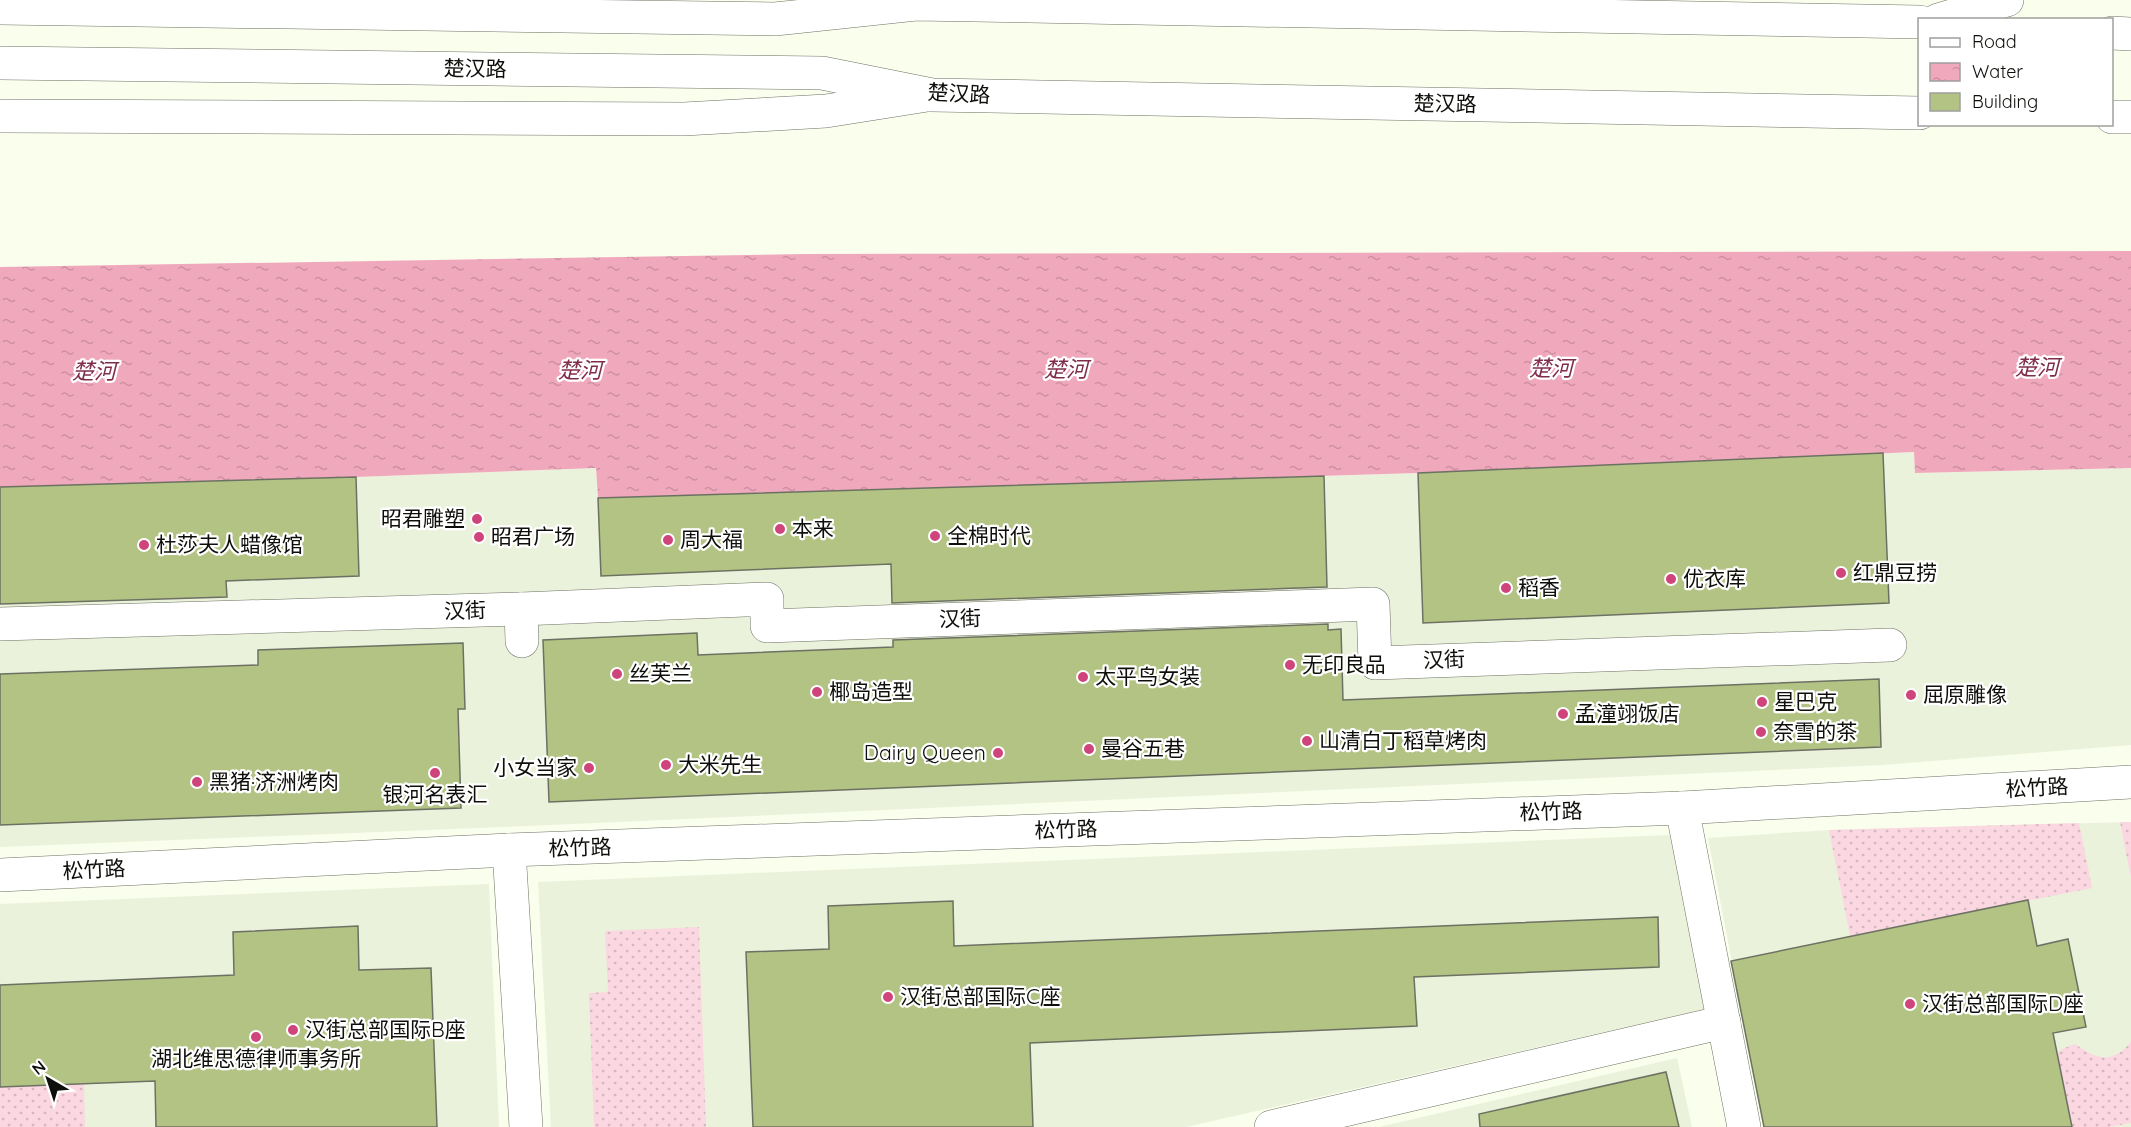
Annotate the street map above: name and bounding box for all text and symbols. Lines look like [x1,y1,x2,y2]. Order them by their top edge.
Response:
legend [1918,18,2113,126]
text: Road [1972,30,2017,53]
street label: 楚汉路 [443,54,507,82]
text: Water [1972,60,2023,83]
street label: 楚汉路 [927,78,991,108]
street label: 楚汉路 [1413,89,1477,117]
text: Building [1972,90,2038,113]
water label: 楚河 [2015,353,2063,381]
water label: 楚河 [1529,354,1577,382]
water label: 楚河 [1044,355,1092,383]
water label: 楚河 [558,356,606,384]
water label: 楚河 [72,357,120,385]
place label: 昭君雕塑 [381,505,465,531]
marker: 昭君雕塑 [470,512,484,526]
place label: 本来 [792,515,834,541]
marker: 本来 [773,522,787,536]
place label: 全棉时代 [947,522,1031,548]
place label: 昭君广场 [491,523,575,549]
place label: 周大福 [680,526,743,552]
marker: 全棉时代 [928,529,942,543]
marker: 昭君广场 [472,530,486,544]
place label: 杜莎夫人蜡像馆 [156,531,303,557]
marker: 周大福 [661,533,675,547]
marker: 杜莎夫人蜡像馆 [137,538,151,552]
place label: 红鼎豆捞 [1853,559,1937,585]
place label: 优衣库 [1683,565,1746,591]
marker: 红鼎豆捞 [1834,566,1848,580]
marker: 优衣库 [1664,572,1678,586]
place label: 稻香 [1518,574,1560,600]
marker: 稻香 [1499,581,1513,595]
street label: 汉街 [444,596,486,624]
street label: 汉街 [939,604,981,632]
street label: 汉街 [1423,645,1465,673]
place label: 无印良品 [1302,651,1386,677]
marker: 无印良品 [1283,658,1297,672]
place label: 丝芙兰 [629,660,692,686]
place label: 太平鸟女装 [1095,663,1200,689]
marker: 丝芙兰 [610,667,624,681]
marker: 太平鸟女装 [1076,670,1090,684]
place label: 椰岛造型 [829,678,913,704]
place label: 屈原雕像 [1923,681,2007,707]
marker: 椰岛造型 [810,685,824,699]
place label: 星巴克 [1774,688,1837,714]
marker: 屈原雕像 [1904,688,1918,702]
marker: 星巴克 [1755,695,1769,709]
place label: 孟潼翊饭店 [1575,700,1680,726]
marker: 孟潼翊饭店 [1556,707,1570,721]
place label: 奈雪的茶 [1773,718,1857,744]
marker: 奈雪的茶 [1754,725,1768,739]
place label: 山清白丁稻草烤肉 [1319,727,1487,753]
marker: 山清白丁稻草烤肉 [1300,734,1314,748]
place label: 曼谷五巷 [1101,735,1185,761]
place label: Dairy Queen [864,739,986,765]
marker: 曼谷五巷 [1082,742,1096,756]
marker: Dairy Queen [991,746,1005,760]
place label: 大米先生 [678,751,762,777]
place label: 小女当家 [493,754,577,780]
marker: 大米先生 [659,758,673,772]
marker: 小女当家 [582,761,596,775]
marker: 银河名表汇 [428,766,442,780]
place label: 黑猪·济洲烤肉 [209,768,339,794]
street label: 松竹路 [2005,772,2069,802]
marker: 黑猪·济洲烤肉 [190,775,204,789]
place label: 银河名表汇 [383,781,488,807]
street label: 松竹路 [1519,797,1583,825]
street label: 松竹路 [1034,815,1098,843]
street label: 松竹路 [548,833,612,861]
street label: 松竹路 [62,854,126,884]
place label: 汉街总部国际C座 [900,983,1061,1009]
marker: 汉街总部国际C座 [881,990,895,1004]
place label: 汉街总部国际D座 [1922,990,2084,1016]
marker: 汉街总部国际D座 [1903,997,1917,1011]
place label: 汉街总部国际B座 [305,1016,466,1042]
marker: 汉街总部国际B座 [286,1023,300,1037]
marker: 湖北维思德律师事务所 [249,1030,263,1044]
place label: 湖北维思德律师事务所 [151,1045,361,1071]
north arrow [18,1049,78,1109]
text: N [28,1056,49,1079]

